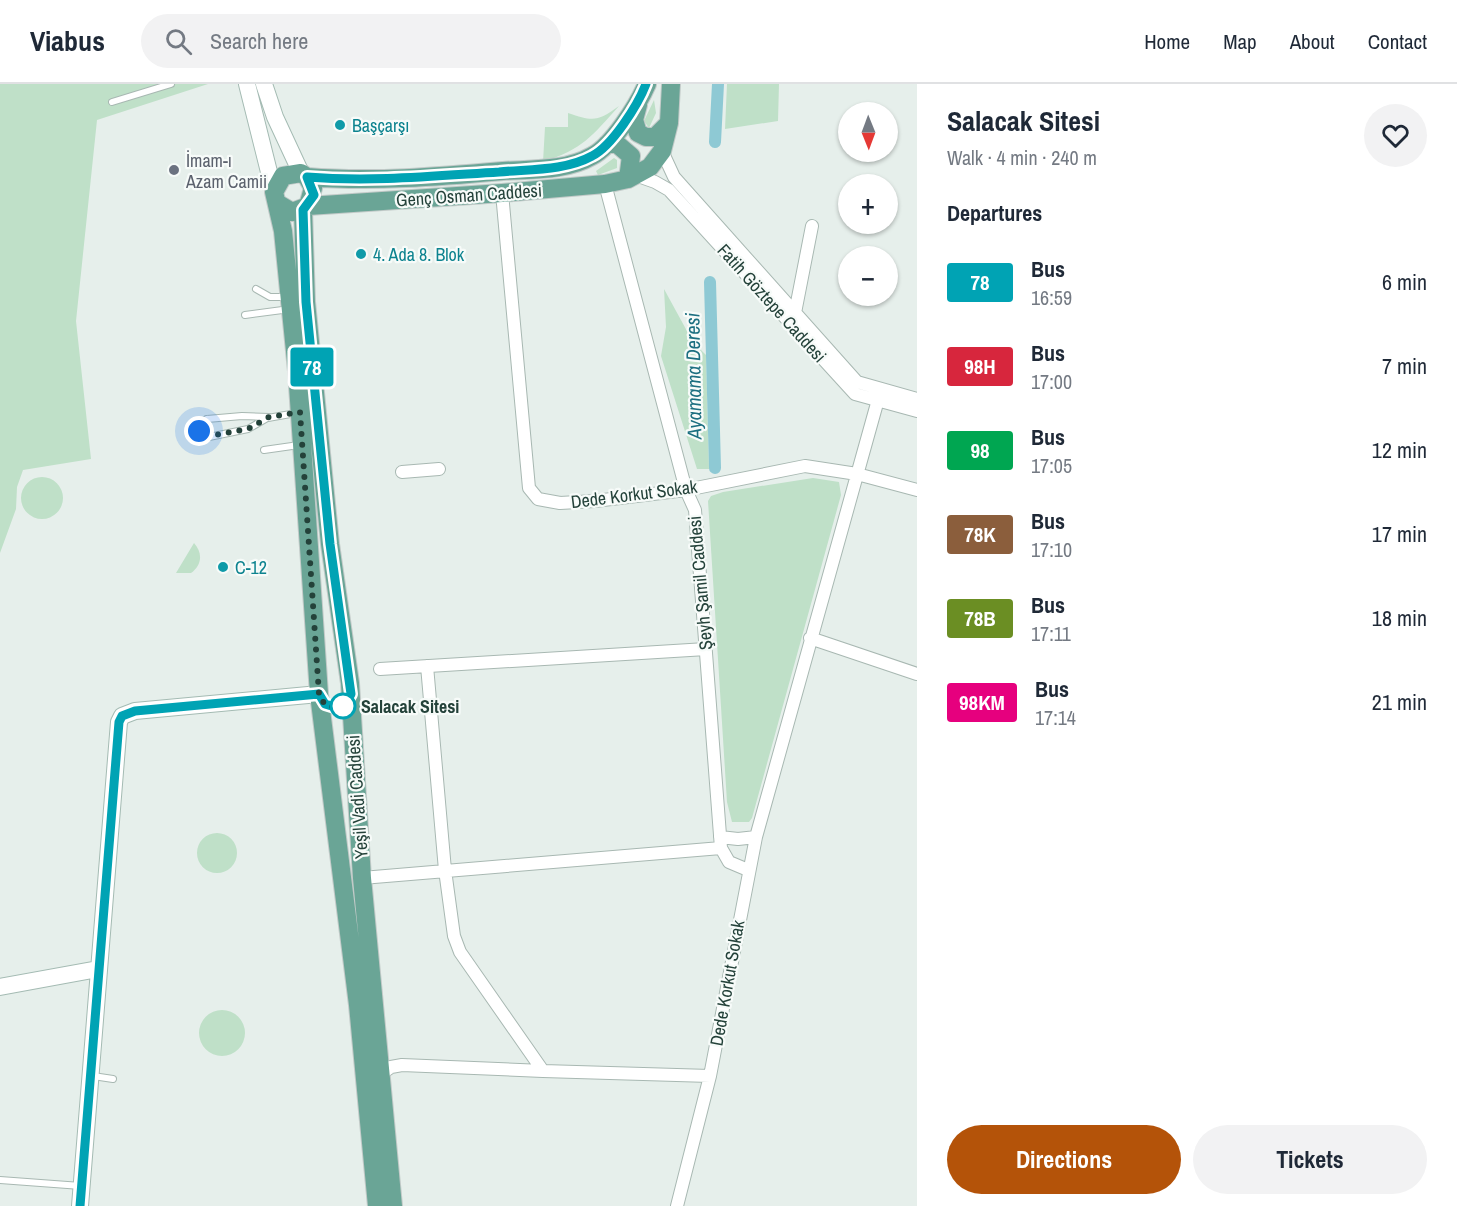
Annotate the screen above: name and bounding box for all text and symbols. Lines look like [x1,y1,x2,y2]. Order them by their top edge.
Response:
search box [141,14,561,68]
text: Viabus [30,22,105,60]
icon: search [162,25,195,58]
text: Search here [210,26,308,56]
text: Home [1144,27,1190,56]
text: Map [1223,27,1257,56]
text: About [1290,27,1335,56]
text: Contact [1368,27,1427,56]
north arrow [838,102,898,162]
map controls [838,102,898,306]
text: Salacak Sitesi [947,102,1100,140]
button: heart [1364,104,1427,167]
place label: Başçarşı [352,113,409,138]
marker: Başçarşı [333,118,347,132]
text: Walk · 4 min · 240 m [947,144,1097,171]
place label: İmam-ı Azam Camii [185,148,267,194]
marker: İmam-ı Azam Camii [167,163,181,177]
button: + [838,174,898,234]
street label: Genç Osman Caddesi [395,177,543,213]
text: Departures [947,198,1042,228]
street label: Fatih Göztepe Caddesi [712,238,832,368]
place label: 4. Ada 8. Blok [373,242,465,267]
button: − [838,246,898,306]
marker: 4. Ada 8. Blok [354,247,368,261]
text: Bus [1031,254,1065,284]
text: 6 min [1382,267,1427,297]
text: 78 [970,268,990,297]
text: 16:59 [1031,284,1072,311]
water label: Ayamama Deresi [678,312,708,440]
text: Bus [1031,338,1065,368]
line badge: 78 [285,348,339,386]
text: 7 min [1382,351,1427,381]
text: 98H [964,352,996,381]
text: 78 [302,353,322,382]
text: 17:00 [1031,368,1072,395]
your location [184,416,214,446]
text: Bus [1031,422,1065,452]
text: 12 min [1372,435,1427,465]
text: 98 [970,436,990,465]
text: 17:05 [1031,452,1072,479]
street label: Dede Korkut Sokak [569,474,699,514]
text: Bus [1031,506,1065,536]
street label: Şeyh Şamil Caddesi [682,515,718,651]
text: 17 min [1372,519,1427,549]
text: 78K [964,520,996,549]
text: 17:10 [1031,536,1072,563]
place label: C-12 [235,555,267,580]
marker: C-12 [216,560,230,574]
text: Bus [1031,590,1065,620]
text: 18 min [1372,603,1427,633]
text: 78B [964,604,996,633]
text: 17:11 [1031,620,1071,647]
text: Bus [1035,674,1069,704]
text: 21 min [1372,687,1427,717]
text: 98KM [959,688,1005,717]
marker: Salacak Sitesi [330,693,356,719]
place label: Salacak Sitesi [361,694,459,719]
text: 17:14 [1035,704,1076,731]
street label: Yeşil Vadi Caddesi [340,734,374,860]
street label: Dede Korkut Sokak [704,918,750,1048]
button: Directions [947,1125,1181,1194]
button: Tickets [1193,1125,1427,1194]

